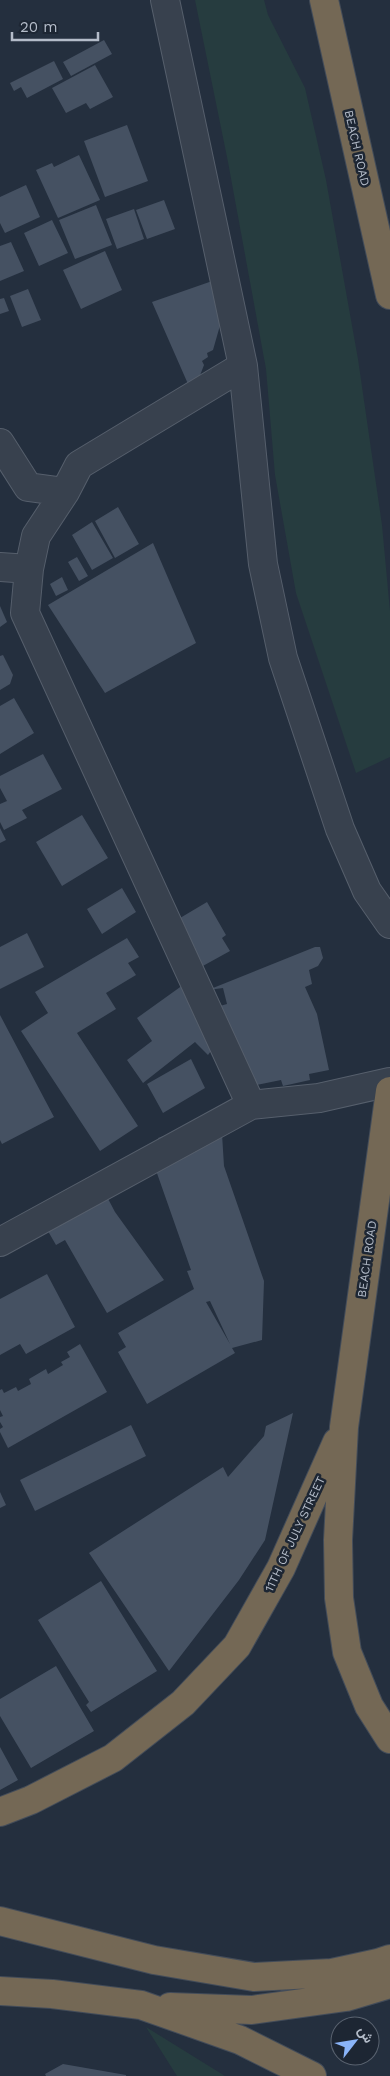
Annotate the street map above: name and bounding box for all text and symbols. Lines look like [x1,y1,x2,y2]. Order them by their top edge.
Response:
scale bar [12,10,99,42]
text: 20 m [20,18,58,36]
street label: BEACH ROAD [341,109,373,187]
street label: BEACH ROAD [355,1220,379,1298]
street label: 11TH OF JULY STREET [262,1474,328,1594]
north arrow [330,2016,380,2066]
text: ش [354,2023,377,2046]

